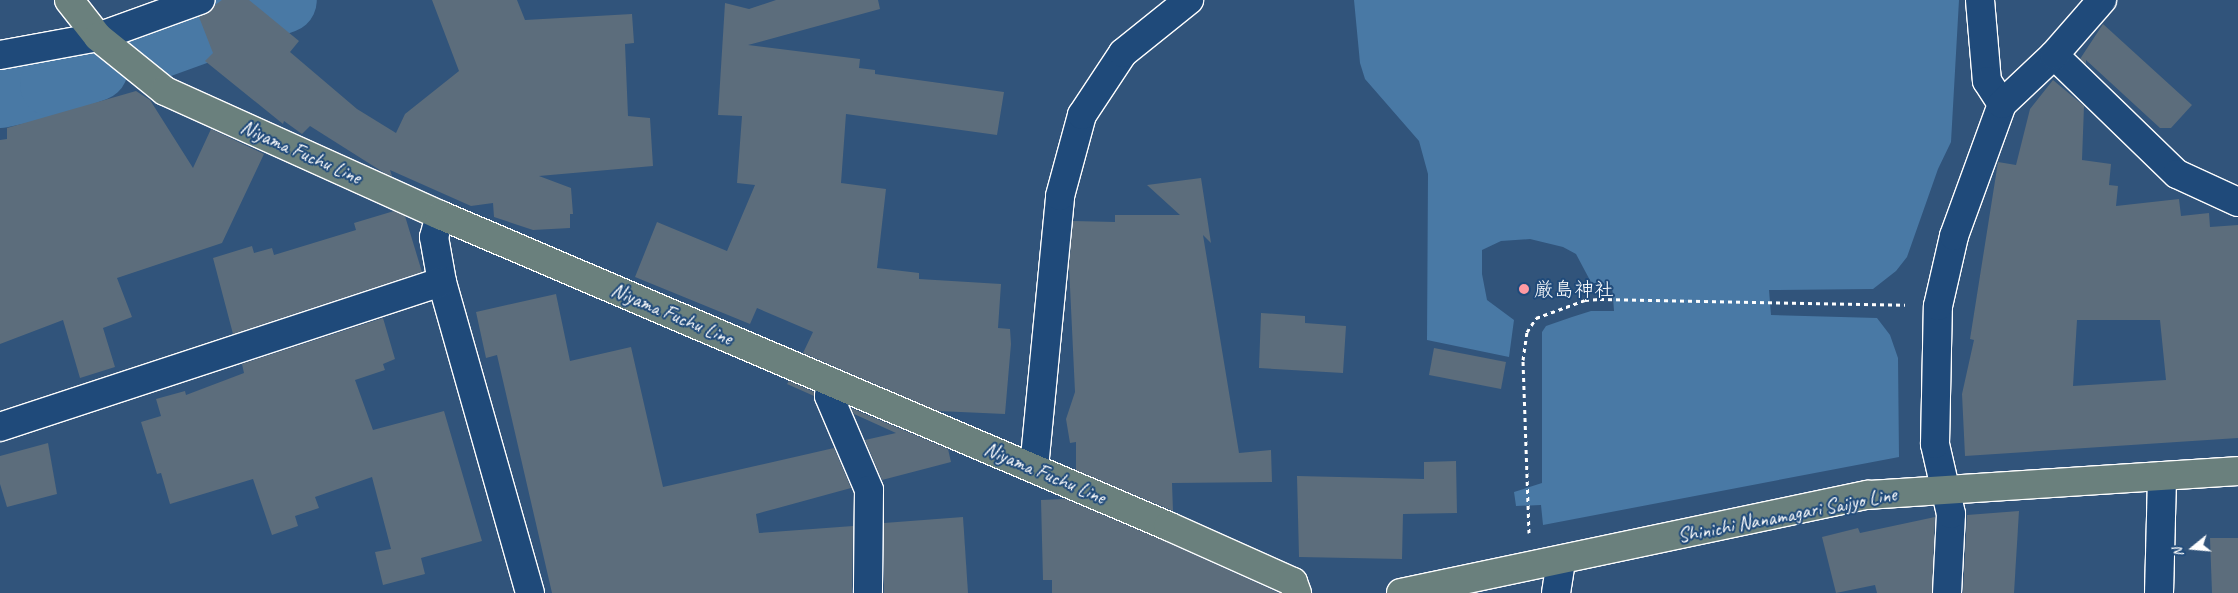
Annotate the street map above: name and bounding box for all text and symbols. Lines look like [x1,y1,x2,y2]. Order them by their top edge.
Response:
street label: Niyama Fuchu Line [237,115,365,189]
place label: 厳島神社 [1534,277,1614,301]
street label: Niyama Fuchu Line [608,278,736,350]
marker: 厳島神社 [1518,283,1530,295]
street label: Niyama Fuchu Line [981,437,1109,509]
street label: Shinichi Nanamagari Saijyo Line [1675,482,1899,548]
north arrow [2168,523,2218,573]
text: N [2169,546,2188,559]

